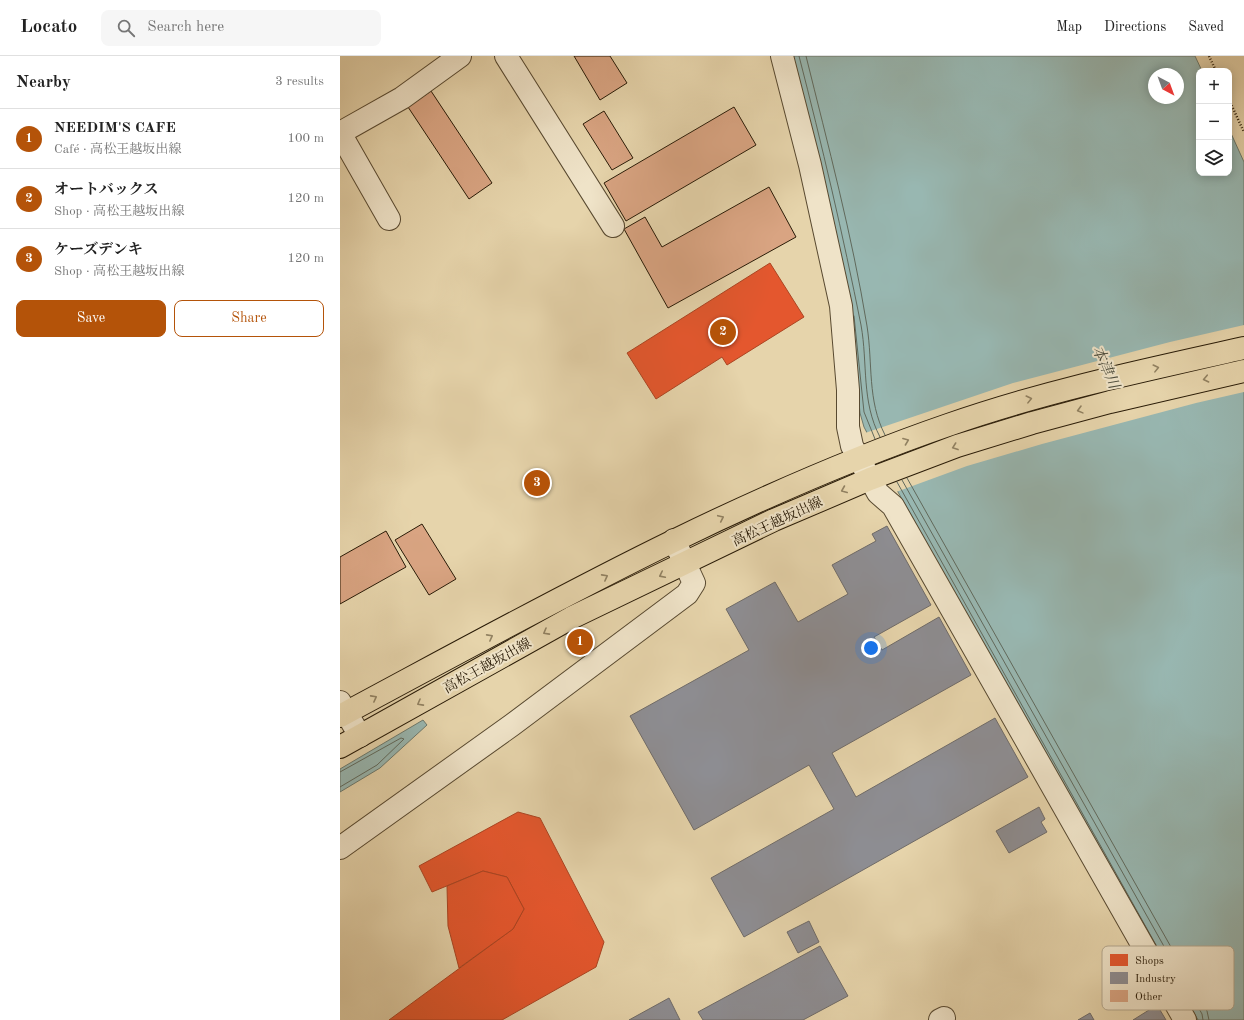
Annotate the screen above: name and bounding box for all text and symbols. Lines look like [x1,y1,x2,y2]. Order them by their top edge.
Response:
search box [101,10,381,46]
icon: search [115,17,137,39]
text: Locato [20,18,77,37]
text: Search here [147,20,224,35]
text: Map [1056,20,1082,34]
text: Directions [1104,20,1166,34]
text: Saved [1188,20,1224,34]
north arrow [1148,68,1184,104]
map controls [1196,68,1232,176]
button: + [1196,68,1232,104]
text: Nearby [16,74,71,91]
text: 3 results [275,75,324,88]
button: − [1196,104,1232,140]
text: NEEDIM'S CAFE [54,121,176,136]
text: 1 [25,132,33,145]
text: 100 m [287,132,324,145]
button: layers [1196,140,1232,176]
text: Café · 高松王越坂出線 [54,143,181,156]
text: オートバックス [54,183,159,198]
text: 2 [25,192,33,205]
text: 120 m [287,192,324,205]
text: Shop · 高松王越坂出線 [54,205,184,218]
text: ケーズデンキ [54,243,143,258]
text: 3 [25,252,33,265]
text: 120 m [287,252,324,265]
text: Shop · 高松王越坂出線 [54,265,184,278]
button: Save [16,300,166,337]
button: Share [174,300,324,337]
pin: 2 [710,317,736,347]
water label: 本津川 [1089,343,1123,393]
one-way arrow [1152,365,1159,373]
one-way arrow [1203,375,1209,383]
one-way arrow [1026,396,1033,404]
one-way arrow [1076,405,1083,414]
one-way arrow [903,437,910,445]
one-way arrow [952,442,959,451]
pin: 3 [524,468,550,498]
one-way arrow [840,486,847,494]
street label: 高松王越坂出線 [730,494,825,549]
one-way arrow [716,515,724,523]
one-way arrow [659,570,667,578]
one-way arrow [600,574,608,581]
pin: 1 [567,627,593,657]
one-way arrow [543,628,550,635]
one-way arrow [485,634,493,642]
street label: 高松王越坂出線 [441,635,534,696]
your location [861,638,881,658]
one-way arrow [370,695,378,702]
one-way arrow [417,698,424,705]
legend [1102,946,1234,1010]
text: Shops [1135,956,1164,967]
text: Industry [1135,974,1176,985]
text: Other [1135,992,1163,1003]

